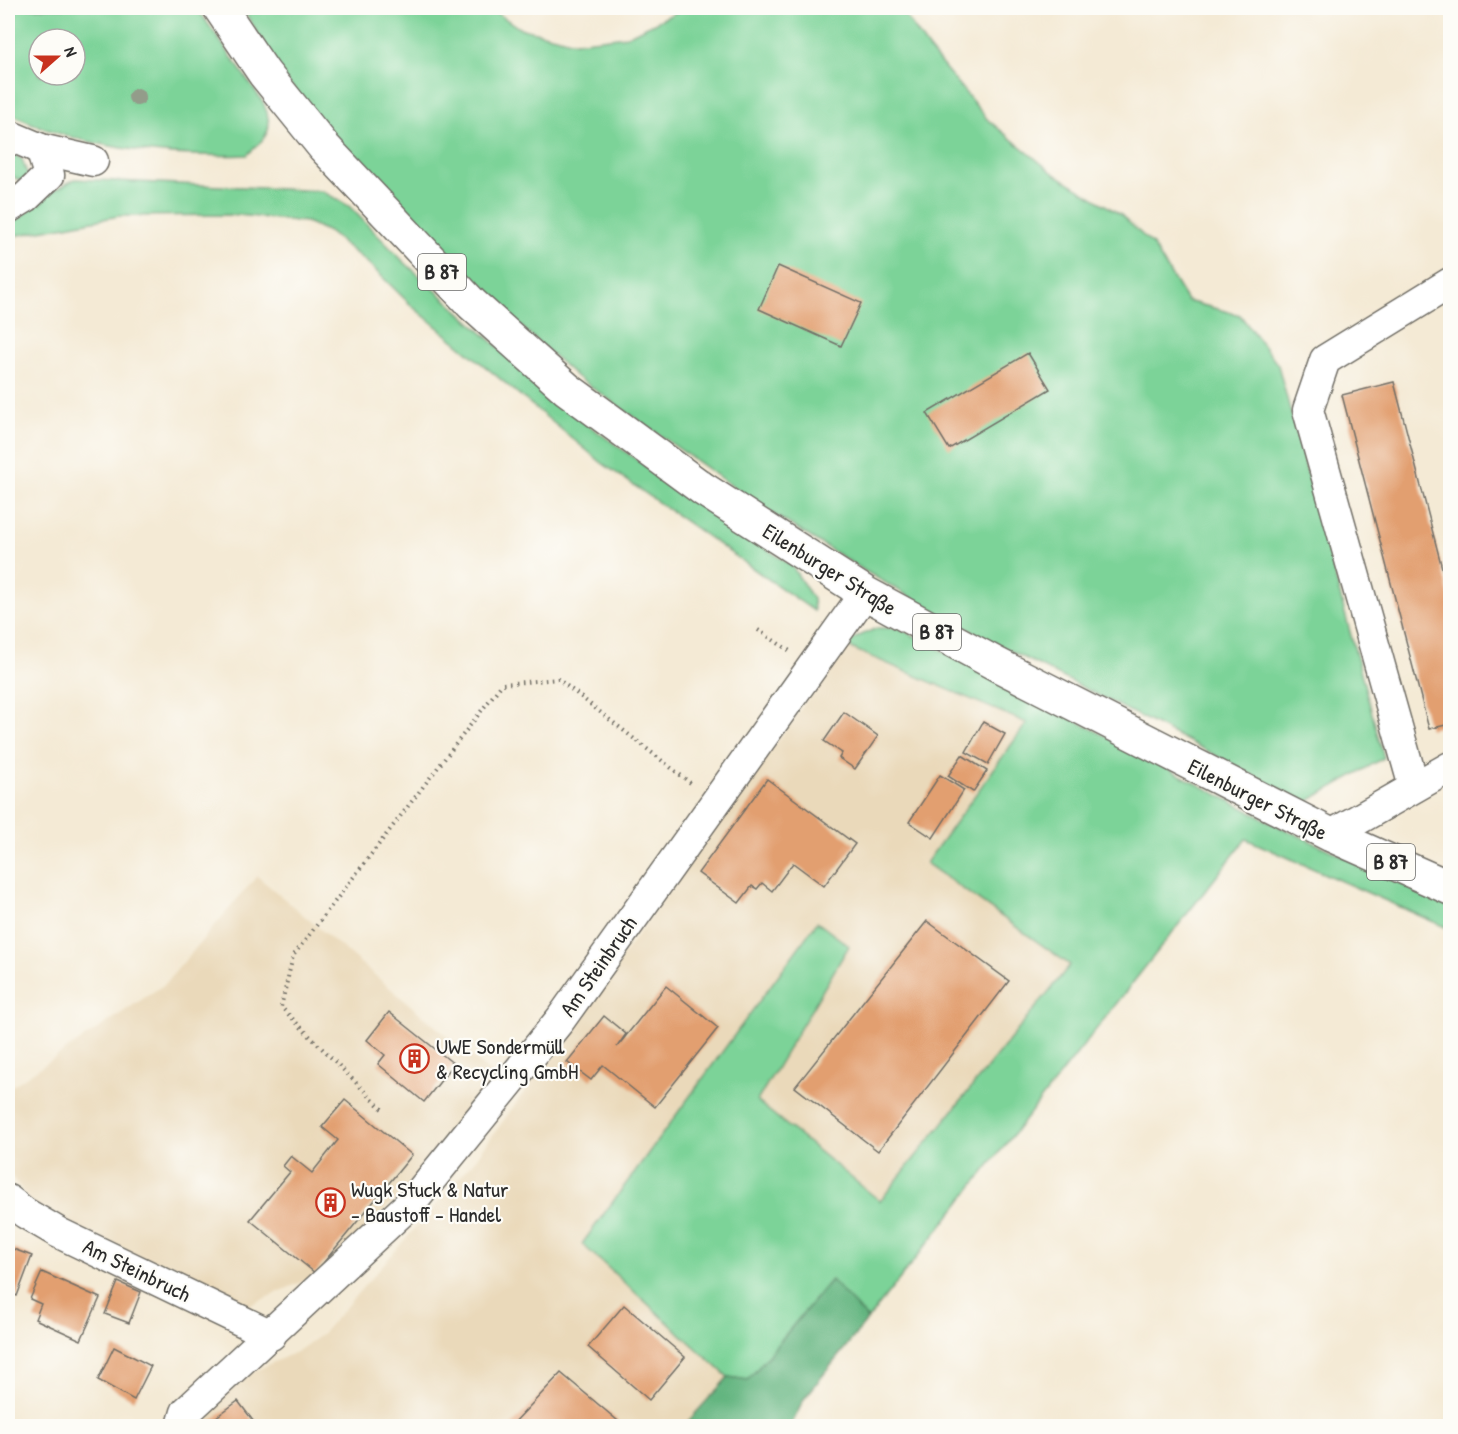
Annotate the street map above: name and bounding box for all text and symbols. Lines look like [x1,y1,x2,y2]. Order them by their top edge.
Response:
north arrow [27,27,87,87]
text: N [59,44,83,60]
road number: B 87 [418,254,466,290]
street label: Eilenburger Straße [757,516,903,622]
road number: B 87 [913,614,961,650]
street label: Eilenburger Straße [1183,751,1333,847]
road number: B 87 [1367,844,1415,880]
street label: Am Steinbruch [552,910,644,1022]
place label: UWE Sondermüll & Recycling GmbH [436,1031,578,1086]
building icon: UWE Sondermüll & Recycling GmbH [399,1043,431,1075]
place label: Wugk Stuck & Natur - Baustoff - Handel [351,1174,509,1229]
building icon: Wugk Stuck & Natur - Baustoff - Handel [314,1186,346,1218]
street label: Am Steinbruch [78,1231,196,1309]

